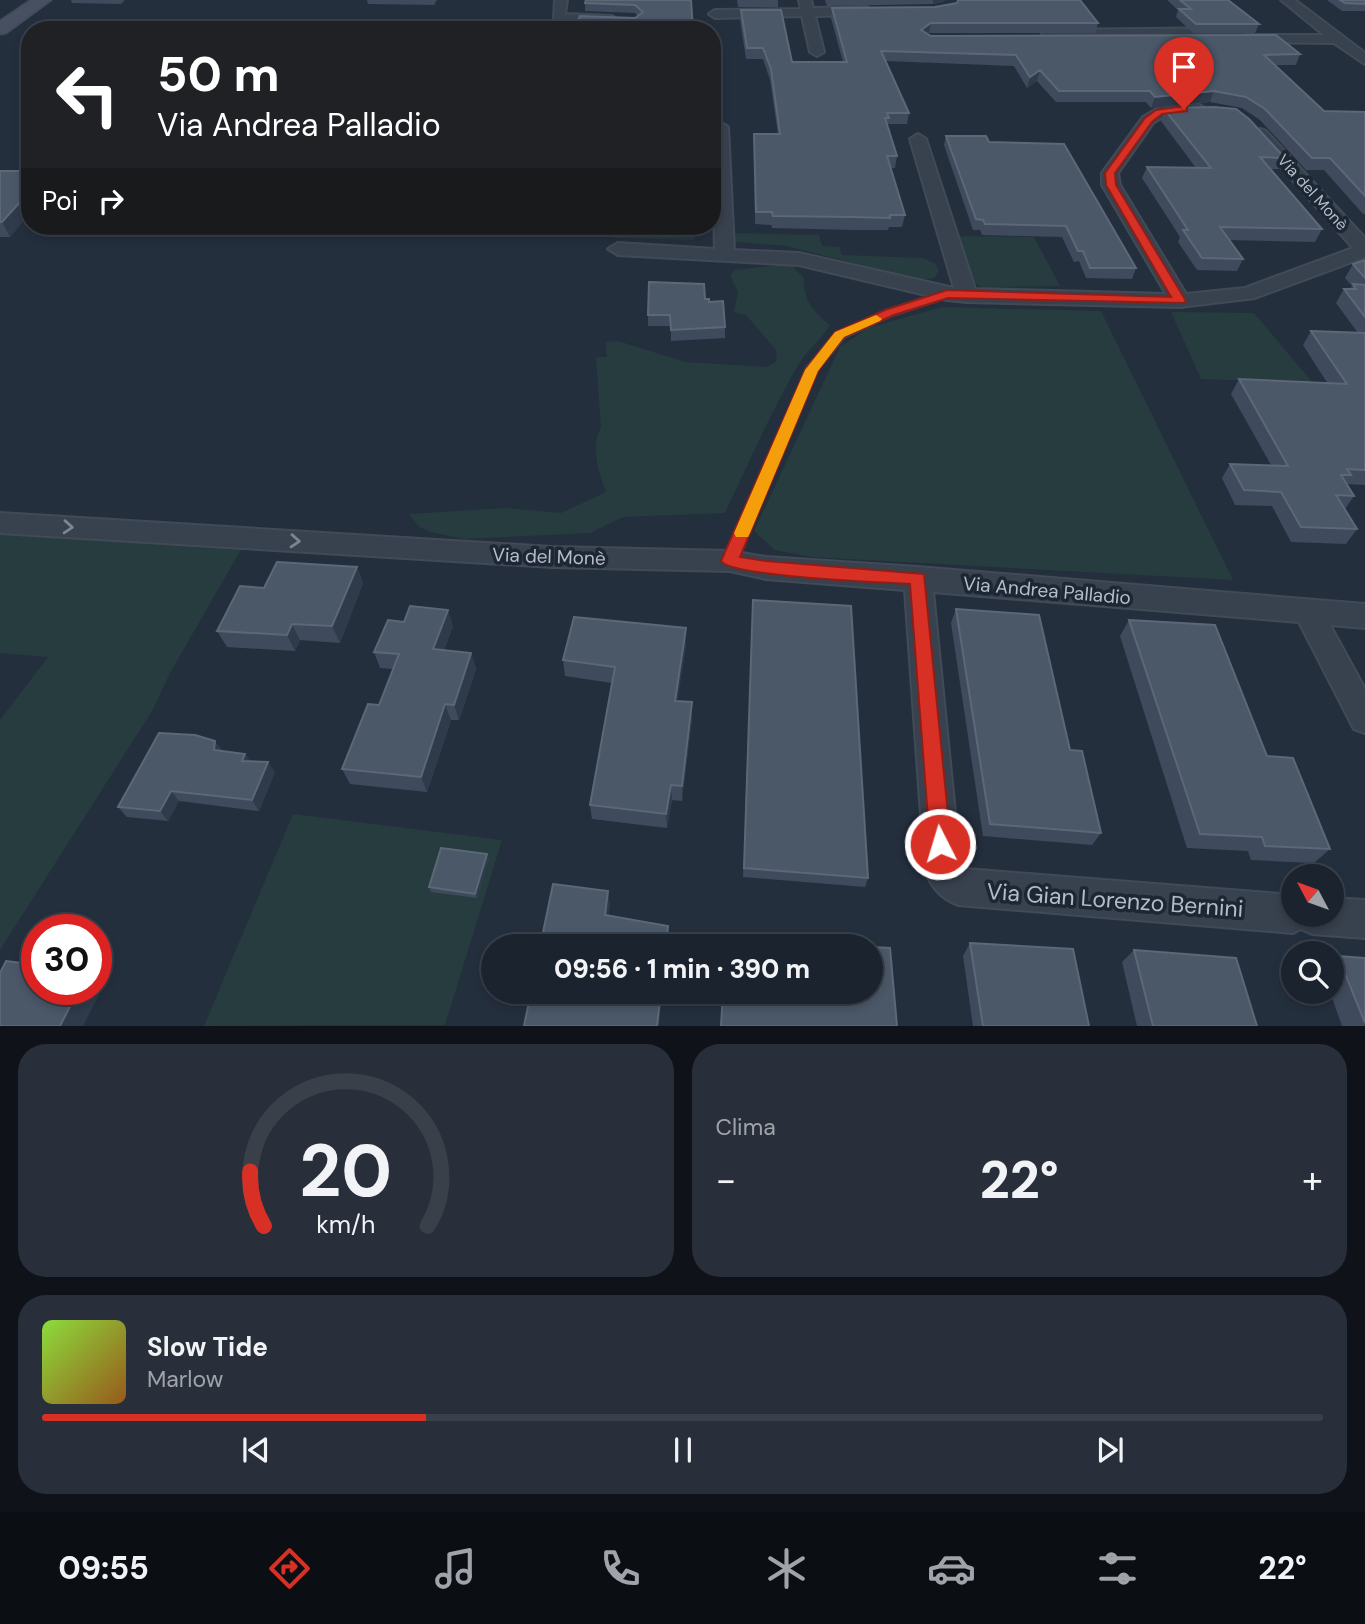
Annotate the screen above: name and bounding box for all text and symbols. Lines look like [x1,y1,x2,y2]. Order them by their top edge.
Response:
pin [1154,37,1214,109]
text: 50 m [157,42,280,106]
icon: arrive [1165,48,1203,86]
icon: left [42,49,133,140]
text: Via Andrea Palladio [157,104,441,146]
street label: Via del Monè [1273,150,1352,235]
icon: right [92,182,130,220]
text: Poi [42,184,78,218]
one-way arrow [63,519,74,534]
one-way arrow [290,534,301,549]
street label: Via del Monè [492,542,606,571]
street label: Via Andrea Palladio [962,571,1132,610]
position arrow [903,807,977,881]
north arrow [1281,864,1344,928]
map controls [1281,864,1344,1004]
street label: Via Gian Lorenzo Bernini [986,876,1244,924]
speed limit sign: 30 [21,914,112,1005]
button: search [1281,941,1344,1004]
text: 09:56 · 1 min · 390 m [554,952,810,986]
text: Clima [716,1112,776,1142]
text: 20 [299,1125,392,1220]
text: 22° [980,1146,1059,1214]
text: − [716,1155,736,1205]
text: + [1302,1155,1323,1205]
text: km/h [316,1208,375,1241]
text: Slow Tide [147,1330,268,1364]
text: Marlow [147,1364,223,1394]
icon: previous [237,1431,275,1469]
icon: pause [664,1431,702,1469]
icon: next [1091,1431,1129,1469]
icon: directions [265,1544,314,1593]
icon: music [431,1544,480,1593]
icon: phone [596,1544,645,1593]
icon: climate [762,1544,811,1593]
icon: car [927,1544,976,1593]
icon: filters [1093,1544,1142,1593]
text: 09:55 [58,1547,149,1589]
text: 22° [1258,1547,1307,1589]

